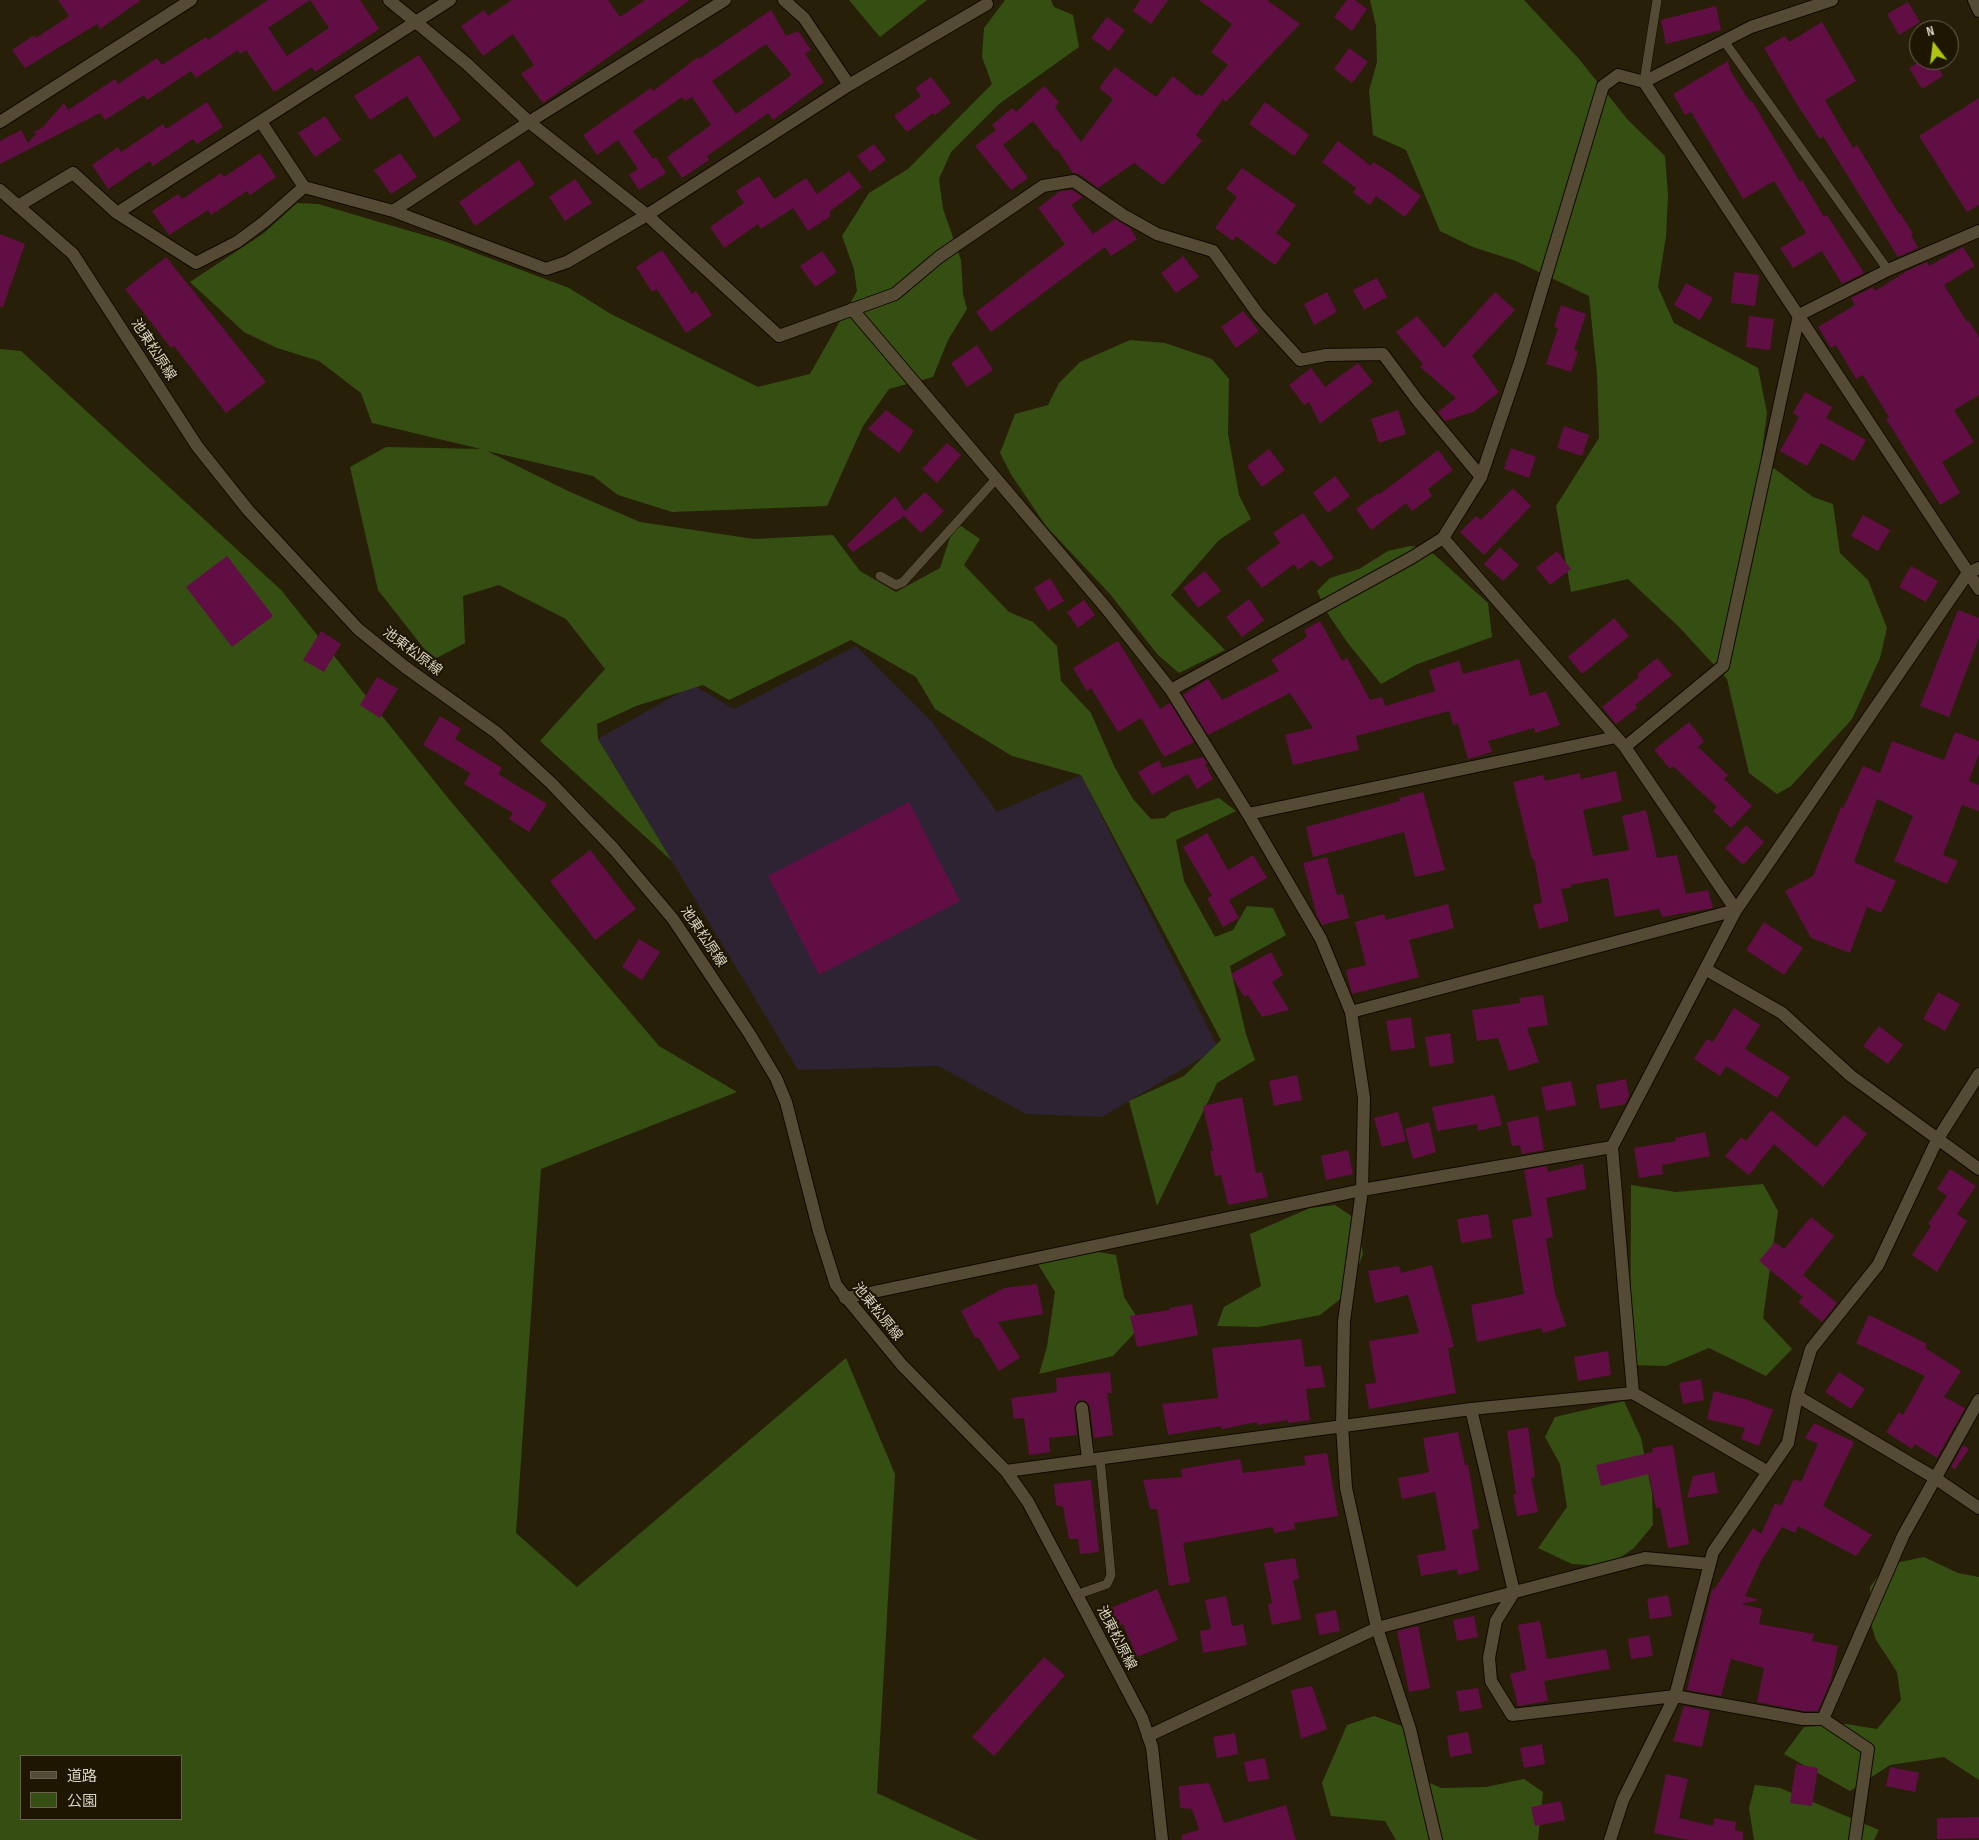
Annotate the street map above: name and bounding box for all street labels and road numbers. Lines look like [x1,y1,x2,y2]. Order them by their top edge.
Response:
street label: 池東松原線 [127,316,179,384]
street label: 池東松原線 [379,624,445,680]
street label: 池東松原線 [676,903,730,971]
street label: 池東松原線 [848,1280,906,1344]
street label: 池東松原線 [1093,1603,1139,1673]

